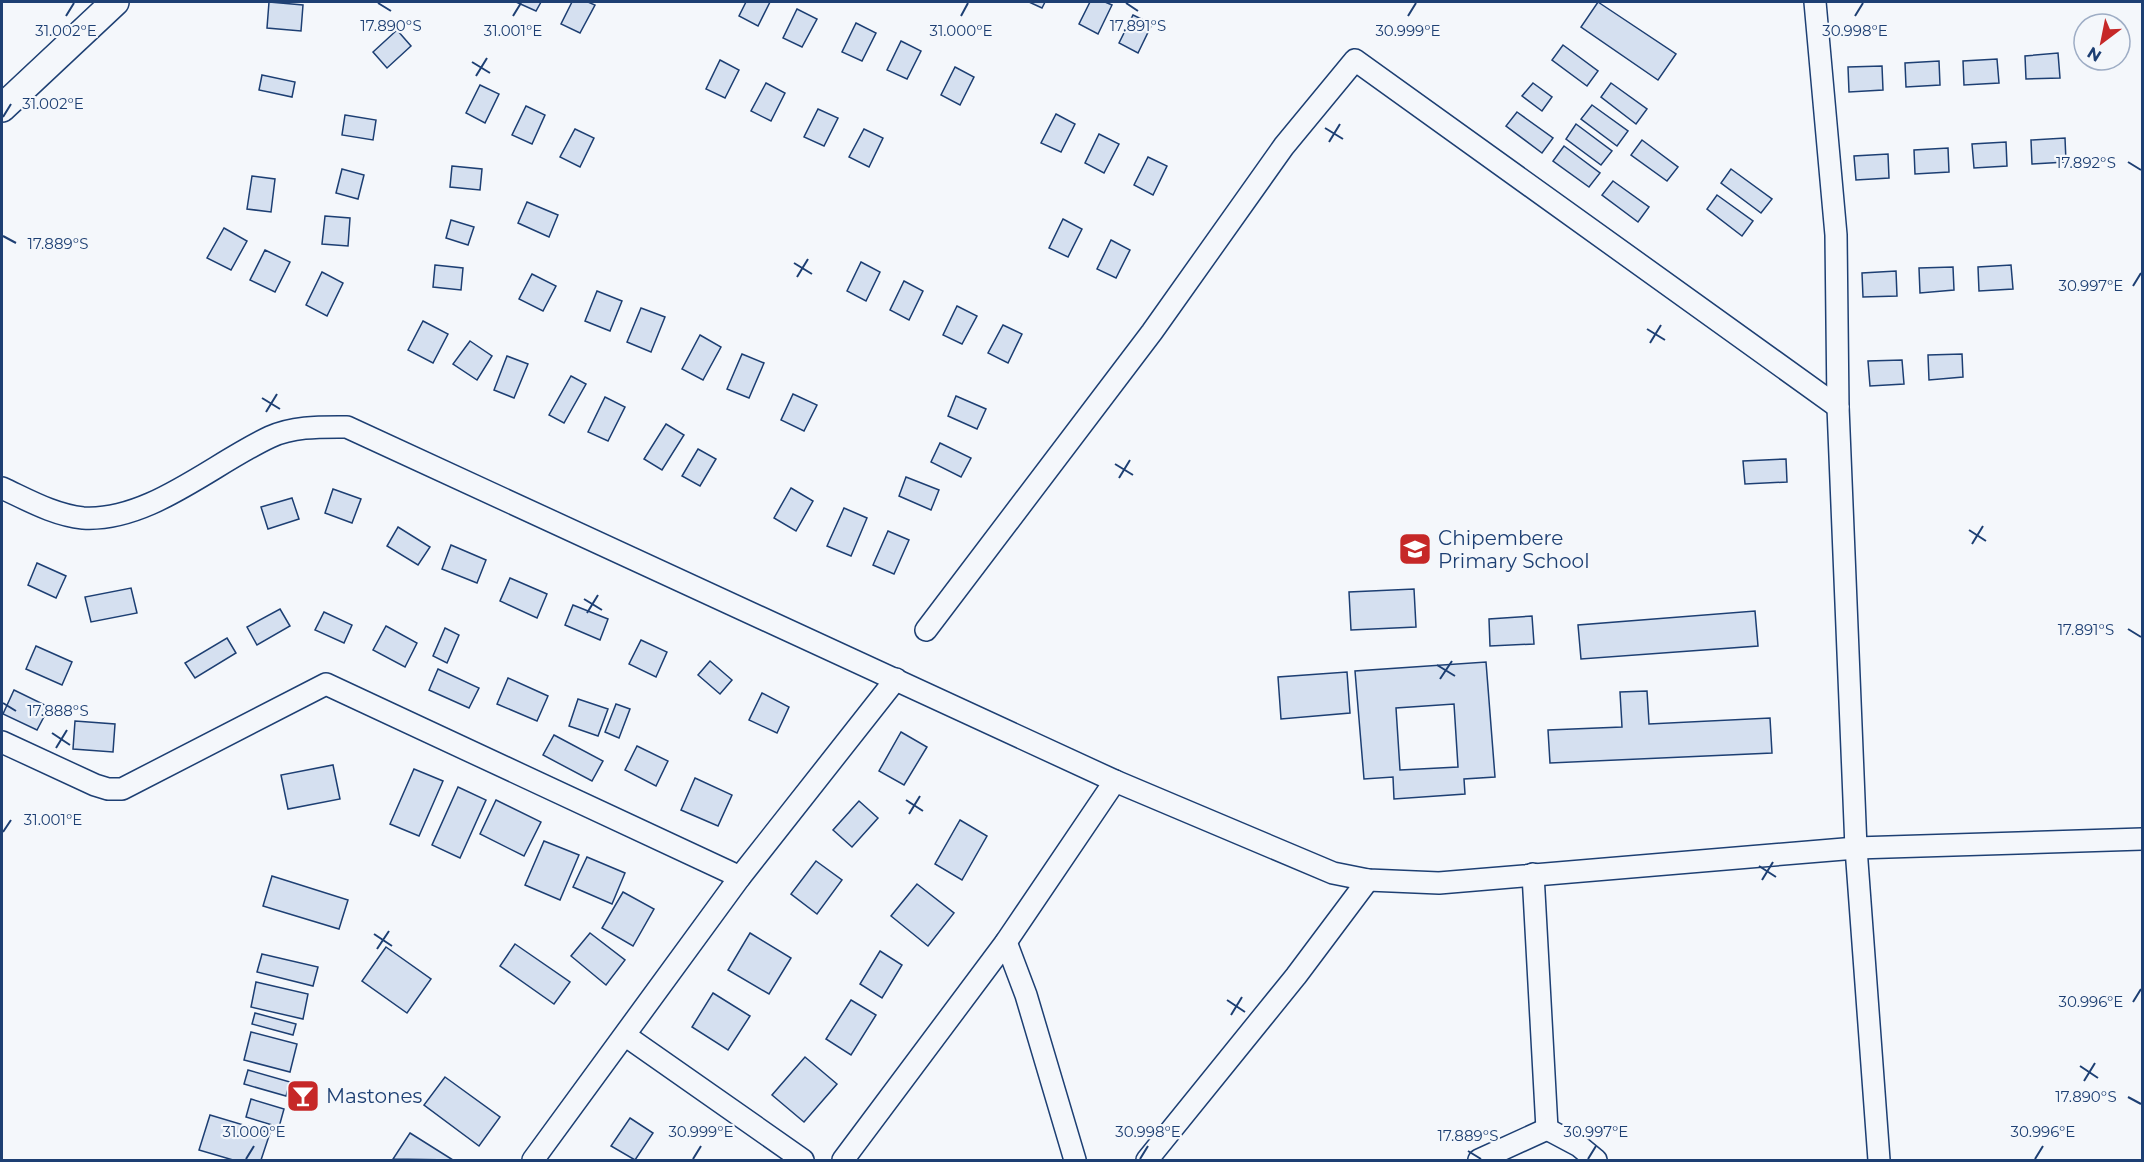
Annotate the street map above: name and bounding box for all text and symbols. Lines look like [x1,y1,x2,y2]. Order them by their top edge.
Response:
north arrow [2072,12,2132,72]
text: 17.890°S [360,16,422,35]
text: 17.891°S [1110,16,1166,35]
text: 31.002°E [35,21,97,40]
text: 31.001°E [484,21,542,40]
text: 31.000°E [929,21,993,40]
text: 30.999°E [1375,21,1441,40]
text: 30.998°E [1822,21,1888,40]
text: N [2084,43,2105,66]
text: 31.002°E [22,94,84,113]
text: 17.892°S [2056,153,2116,172]
text: 17.889°S [28,234,88,253]
text: 30.997°E [2059,276,2123,295]
place label: Chipembere Primary School [1438,526,1590,573]
school or university icon: Chipembere Primary School [1397,531,1433,567]
text: 17.891°S [2058,620,2114,639]
text: 17.888°S [27,701,89,720]
text: 31.001°E [24,810,82,829]
text: 30.996°E [2059,992,2123,1011]
bar icon: Mastones [285,1078,321,1114]
place label: Mastones [326,1084,423,1108]
text: 17.890°S [2055,1087,2117,1106]
text: 31.000°E [222,1122,286,1141]
text: 30.999°E [668,1122,734,1141]
text: 30.998°E [1115,1122,1181,1141]
text: 30.997°E [1564,1122,1628,1141]
text: 30.996°E [2011,1122,2075,1141]
text: 17.889°S [1438,1126,1498,1145]

